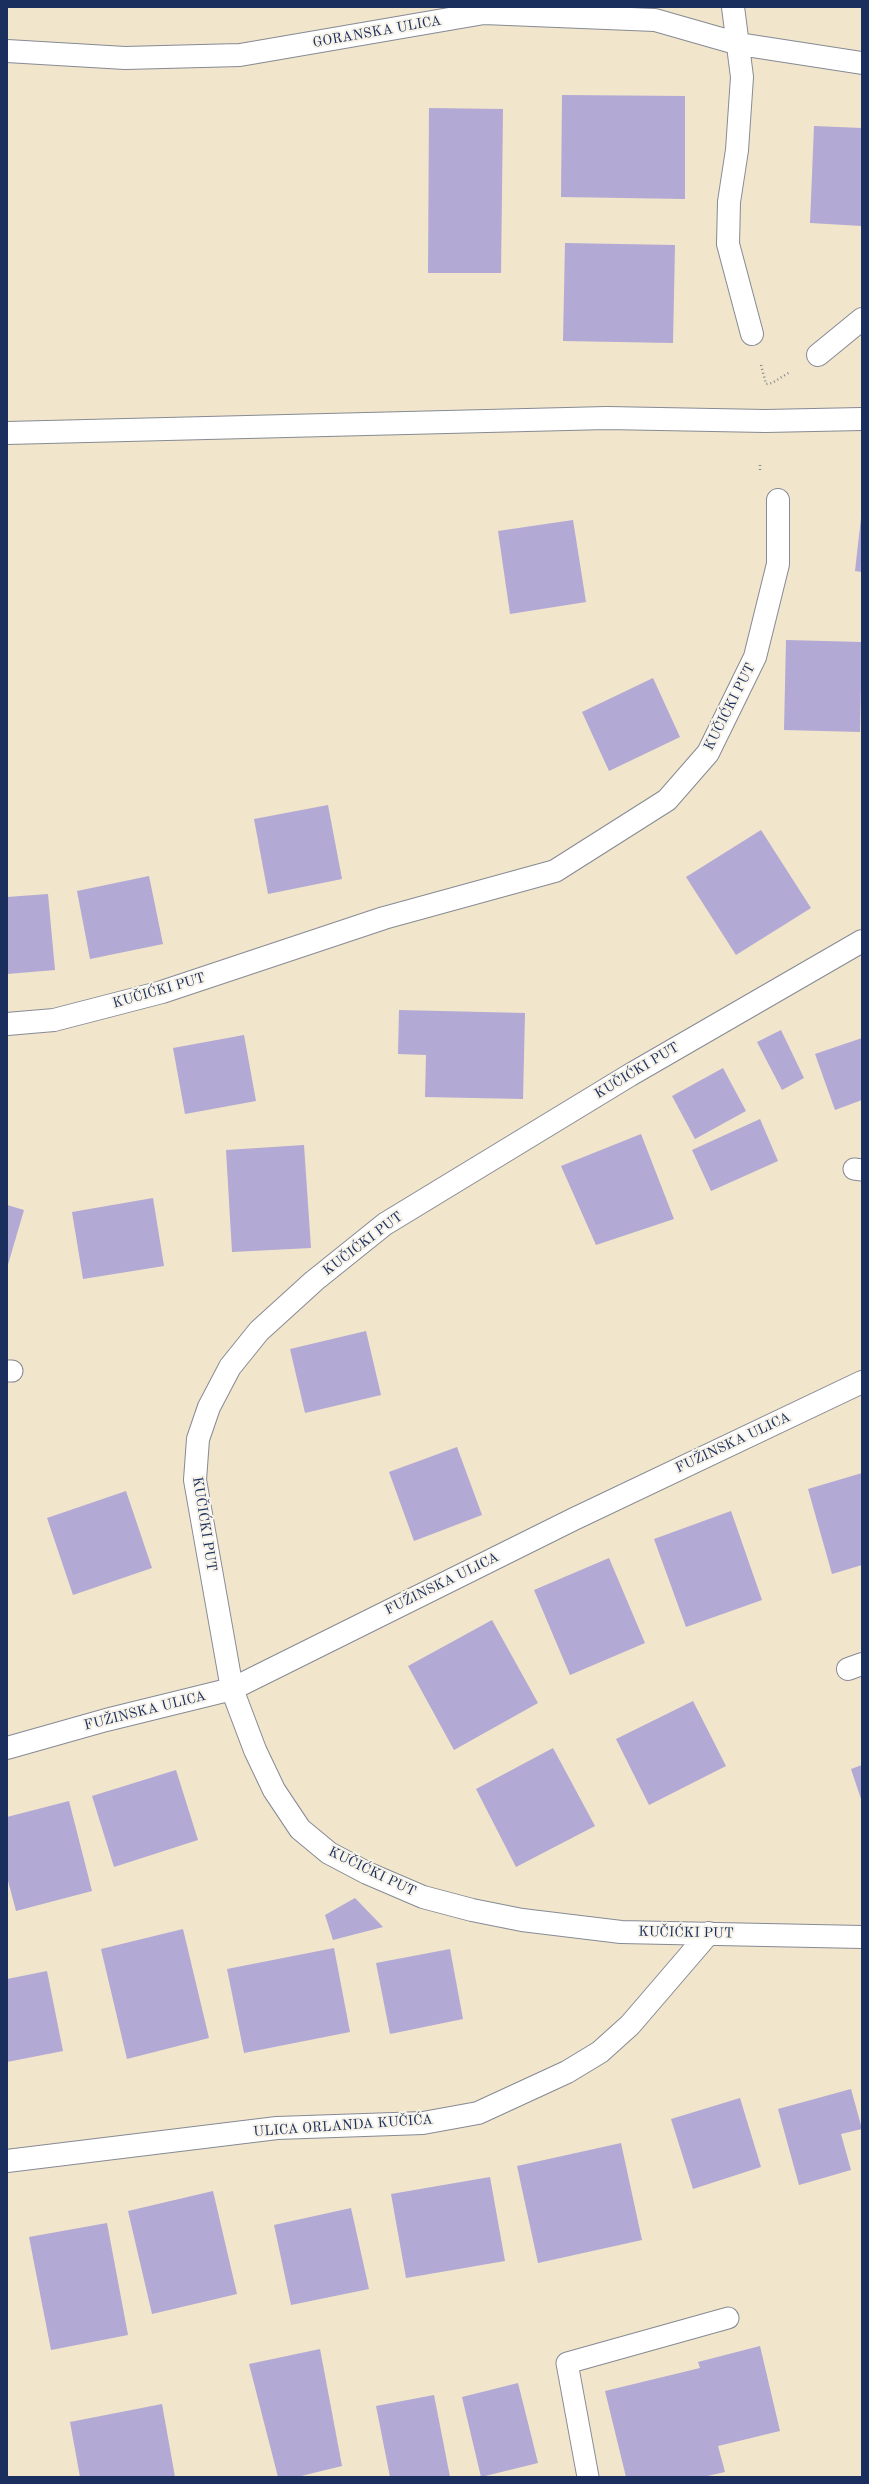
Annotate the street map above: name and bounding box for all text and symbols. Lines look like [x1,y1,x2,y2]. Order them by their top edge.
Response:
street label: GORANSKA ULICA [311,12,443,52]
street label: KUČIĆKI PUT [701,661,759,753]
street label: KUČIĆKI PUT [111,970,207,1012]
street label: KUČIĆKI PUT [592,1039,682,1103]
street label: KUČIĆKI PUT [320,1209,406,1279]
street label: FUŽINSKA ULICA [673,1409,793,1477]
street label: KUČIĆKI PUT [188,1476,220,1572]
street label: FUŽINSKA ULICA [382,1549,502,1619]
street label: FUŽINSKA ULICA [82,1688,208,1734]
street label: KUČIĆKI PUT [325,1844,419,1900]
street label: KUČIĆKI PUT [638,1924,734,1942]
street label: ULICA ORLANDA KUČIĆA [253,2111,433,2141]

